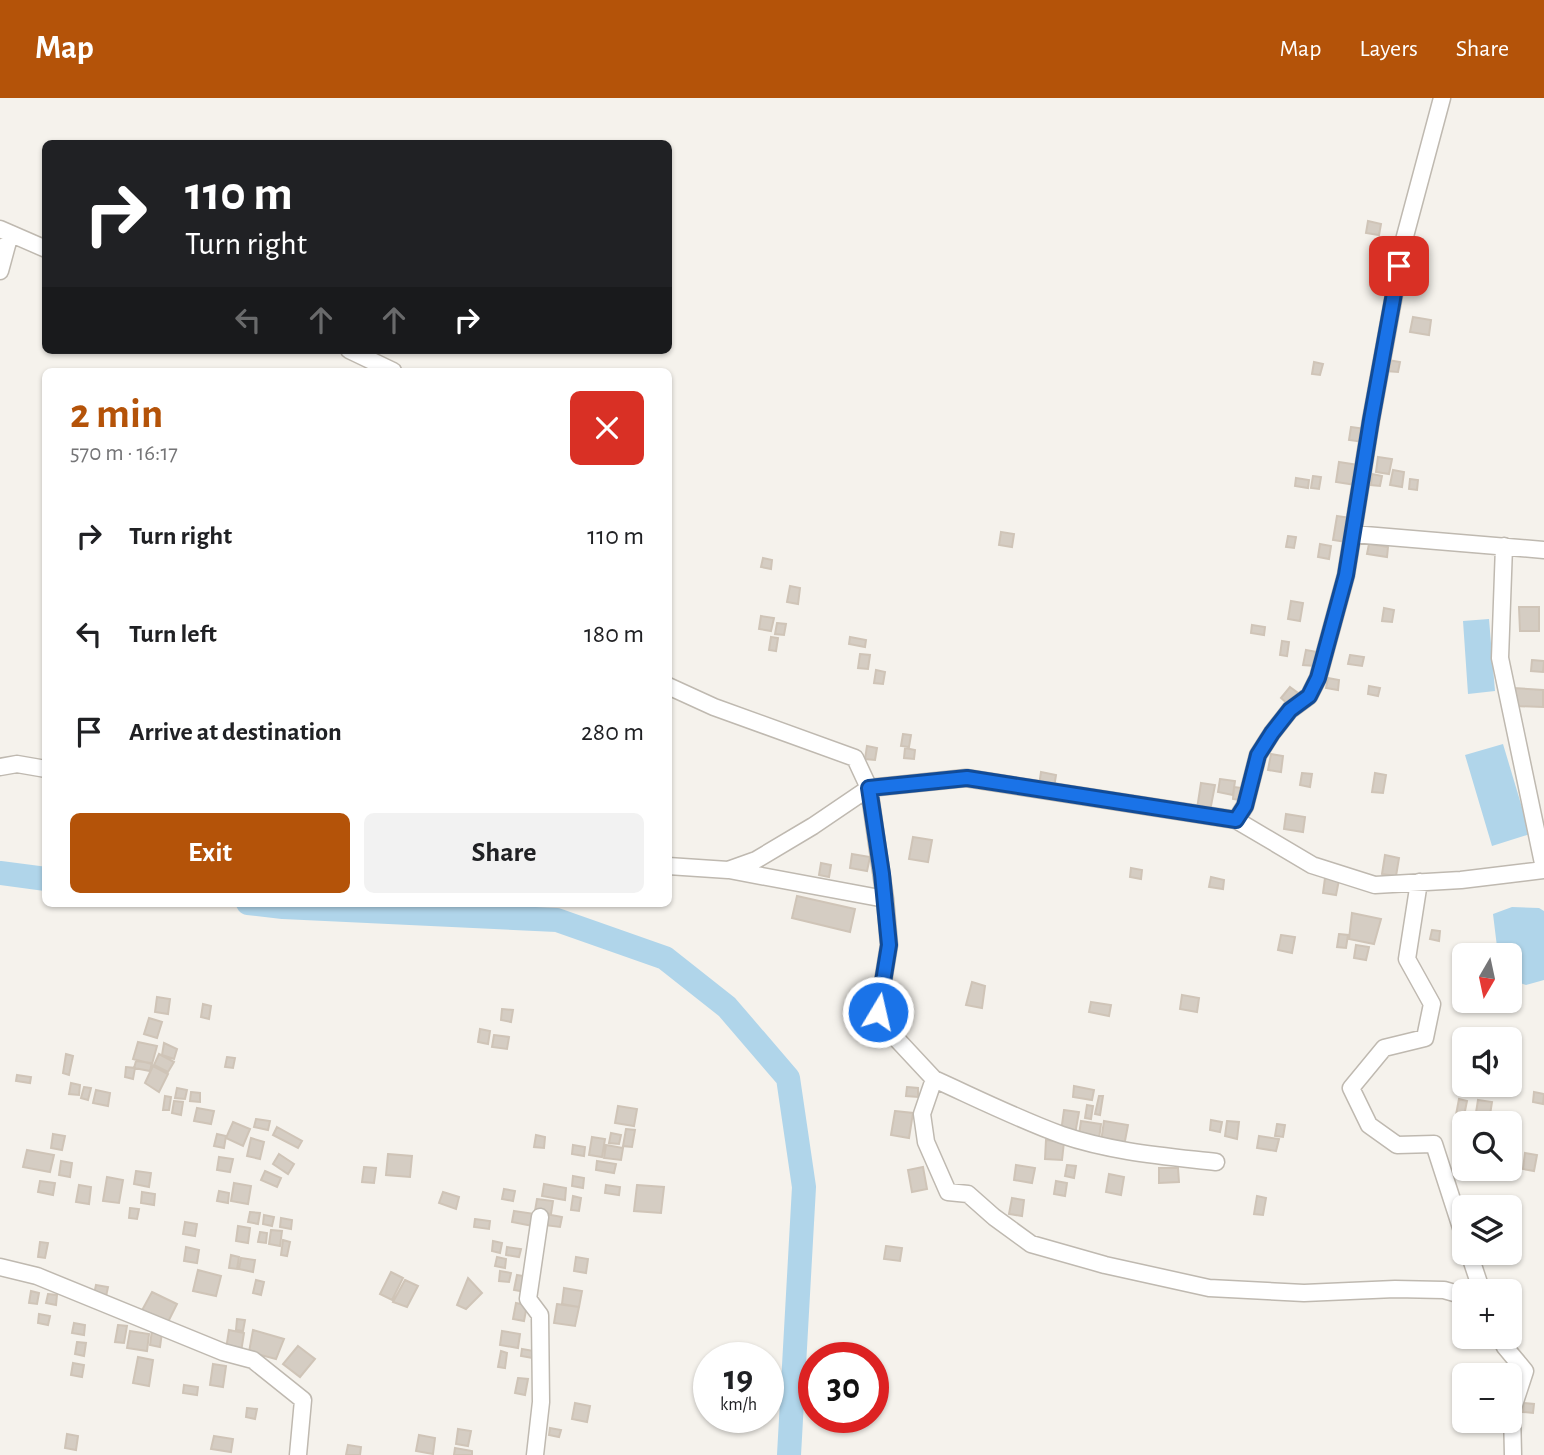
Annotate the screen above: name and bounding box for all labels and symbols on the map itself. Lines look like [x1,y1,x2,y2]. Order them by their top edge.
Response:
pin [1369,236,1429,296]
north arrow [1452,943,1522,1013]
position arrow [841,975,915,1049]
speed limit sign: 30 [798,1342,889,1433]

